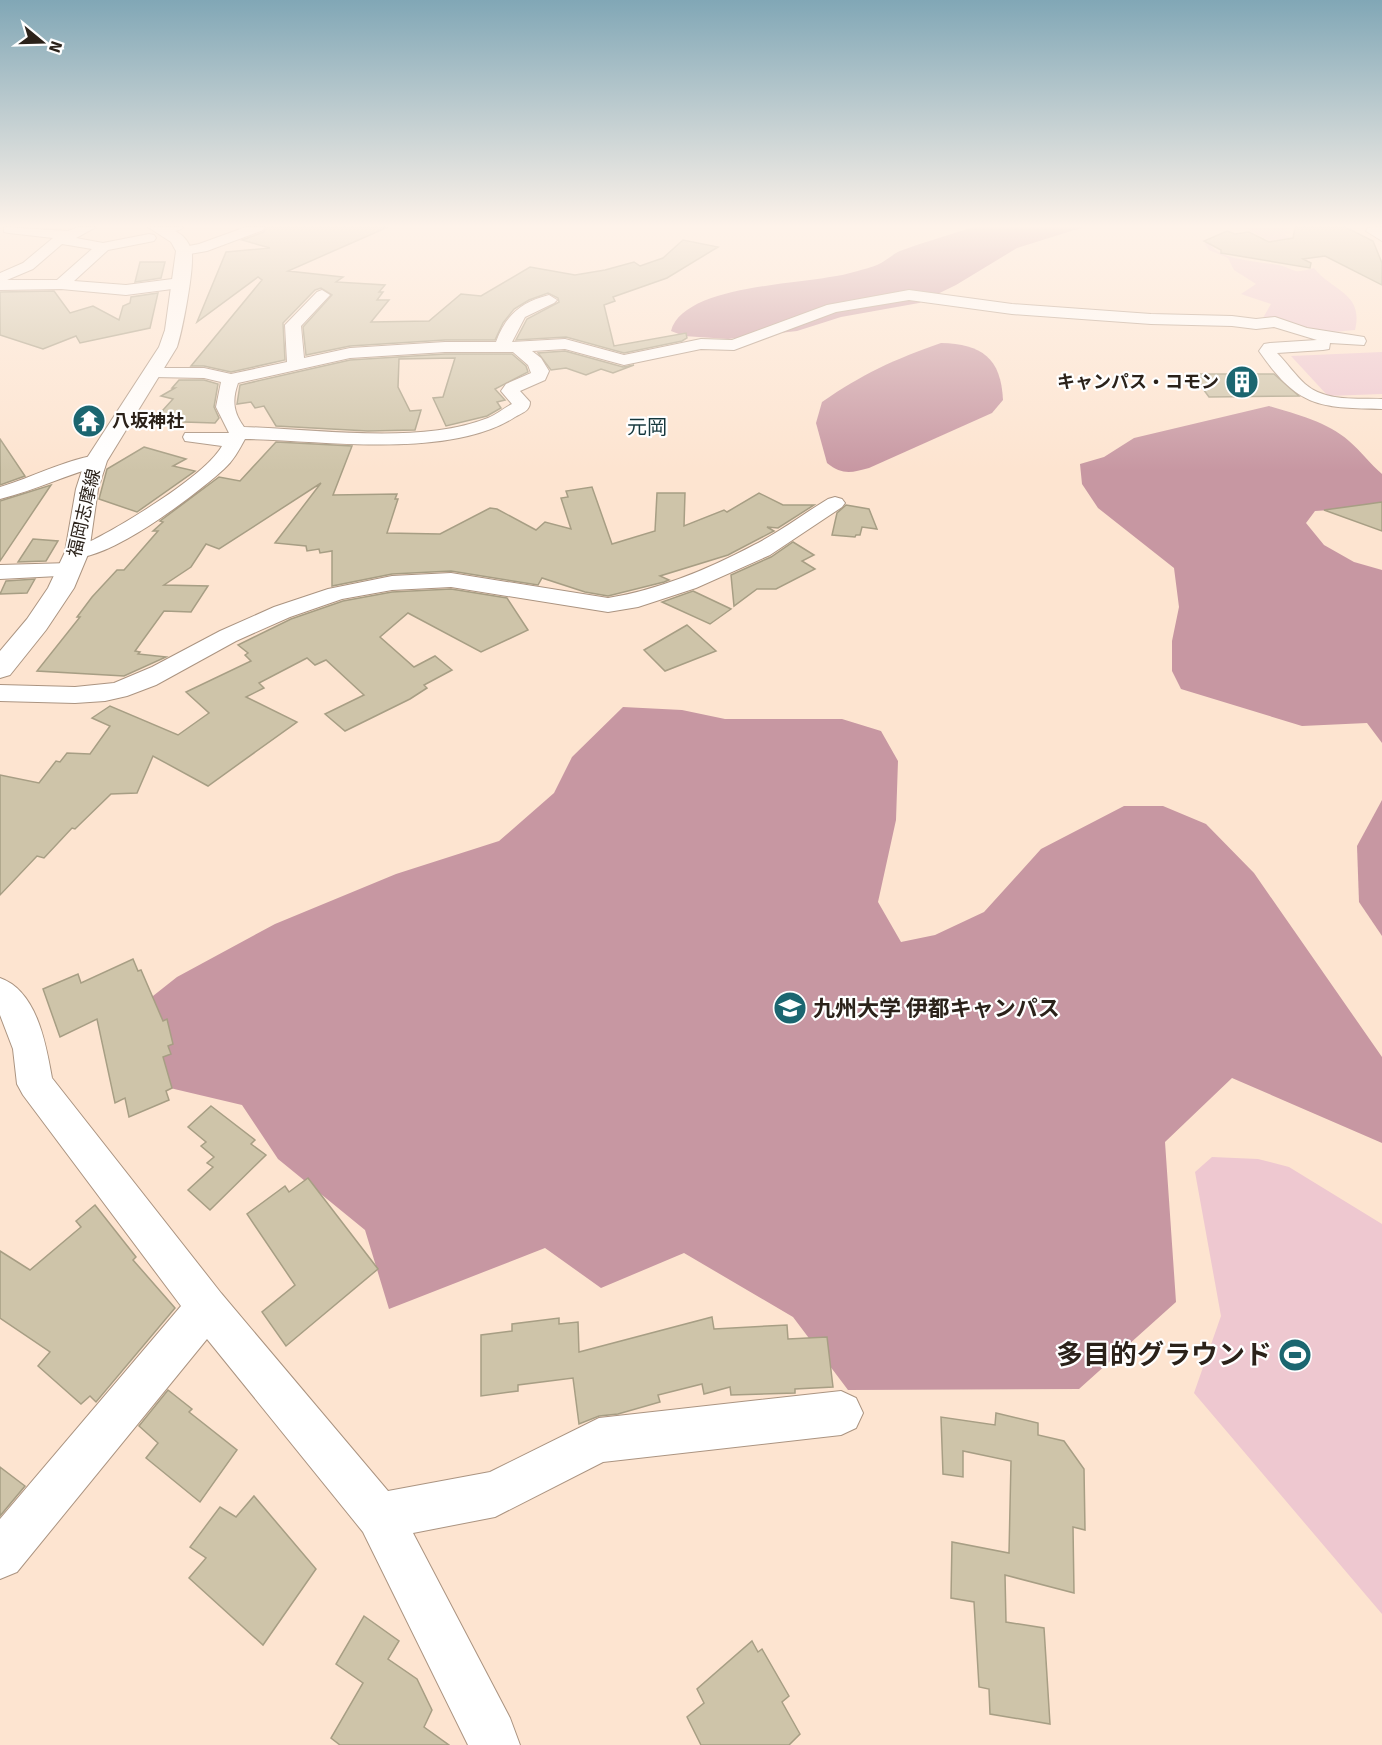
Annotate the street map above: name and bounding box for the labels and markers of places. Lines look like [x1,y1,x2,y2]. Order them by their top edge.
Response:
building icon: キャンパス・コモン [1224,364,1260,400]
place label: キャンパス・コモン [1057,371,1219,393]
temple icon: 八坂神社 [71,403,107,439]
place label: 八坂神社 [112,410,184,432]
school or university icon: 九州大学 伊都キャンパス [772,990,808,1026]
place label: 九州大学 伊都キャンパス [813,995,1060,1022]
sports icon: 多目的グラウンド [1277,1337,1313,1373]
place label: 多目的グラウンド [1056,1339,1272,1372]

